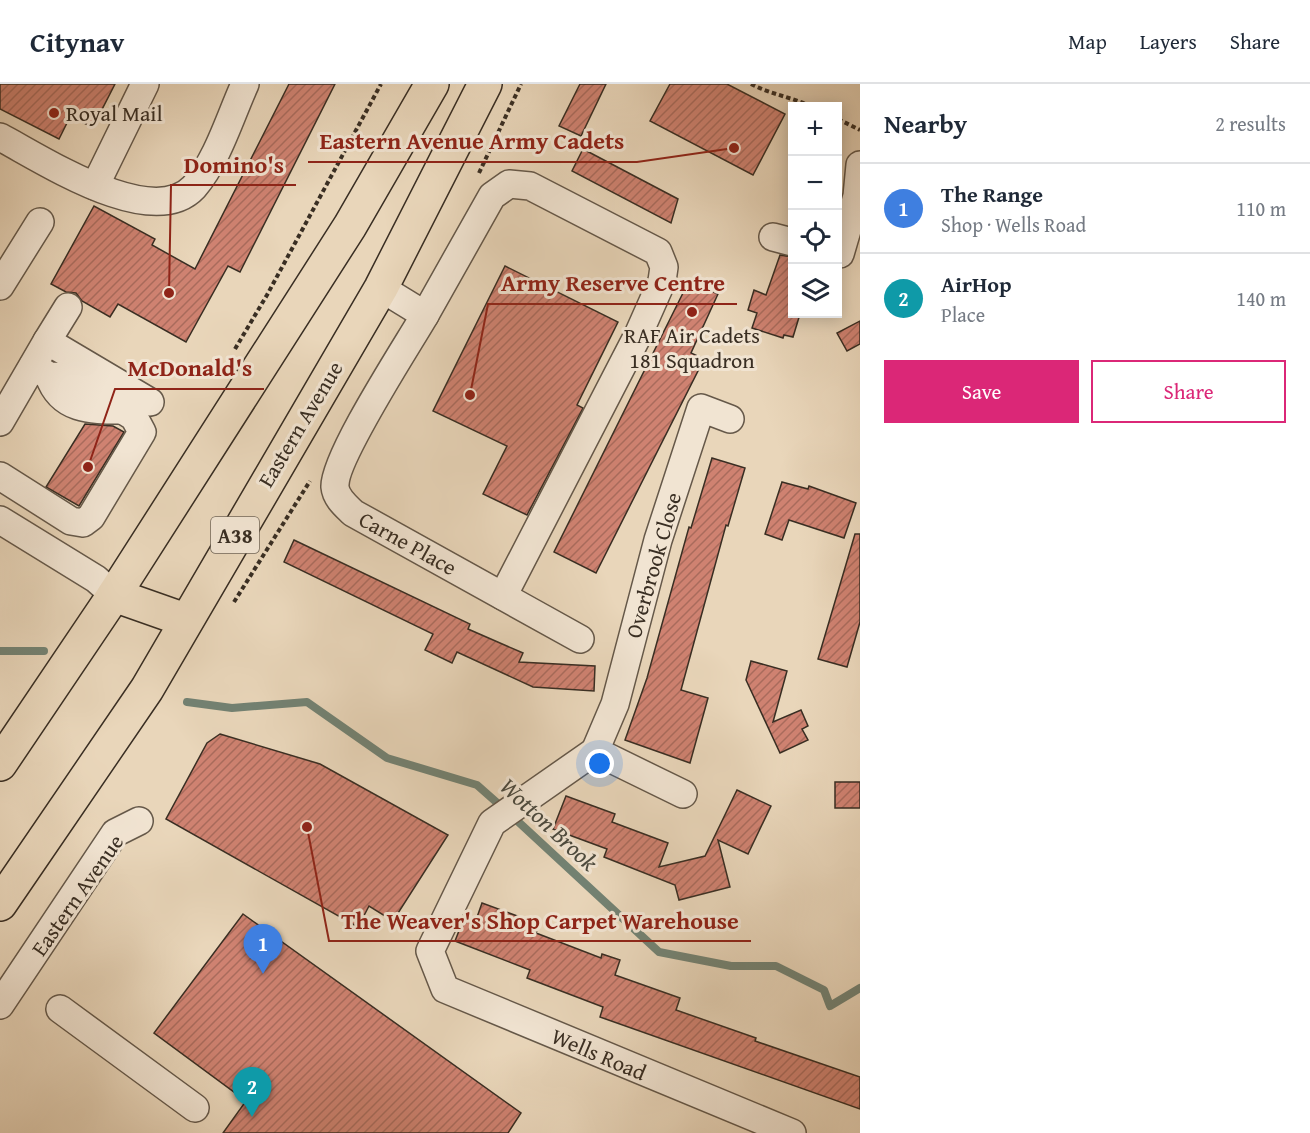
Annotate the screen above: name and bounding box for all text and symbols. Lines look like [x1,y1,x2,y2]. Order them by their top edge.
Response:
text: Citynav [30,21,124,62]
text: Map [1068,26,1107,57]
text: Layers [1140,26,1197,57]
text: Share [1230,26,1280,57]
place label: Royal Mail [66,97,163,129]
map controls [788,102,842,318]
button: + [788,102,842,156]
text: Nearby [884,104,967,143]
marker: Royal Mail [47,106,61,120]
text: 2 results [1215,109,1286,138]
callout: Eastern Avenue Army Cadets [308,120,637,162]
text: Eastern Avenue Army Cadets [320,123,624,158]
callout: Domino's [171,143,296,185]
text: Domino's [184,147,284,182]
button: − [788,156,842,210]
text: The Range [941,178,1043,210]
text: 1 [898,194,909,223]
text: 110 m [1236,194,1286,223]
button: locate [788,210,842,264]
text: Shop · Wells Road [941,210,1086,239]
callout: Army Reserve Centre [488,262,737,304]
button: layers [788,264,842,318]
text: Army Reserve Centre [501,265,725,300]
text: AirHop [941,268,1011,300]
text: 2 [898,284,909,313]
text: 140 m [1236,284,1286,313]
text: Place [941,300,985,329]
marker: RAF Air Cadets 181 Squadron [685,305,699,319]
place label: RAF Air Cadets 181 Squadron [624,319,760,376]
callout: McDonald's [115,347,264,389]
text: McDonald's [128,350,252,385]
street label: Eastern Avenue [250,355,350,493]
button: Save [884,360,1079,423]
button: Share [1091,360,1286,423]
street label: Overbrook Close [617,488,689,642]
street label: Carne Place [353,503,463,583]
road number: A38 [211,517,259,553]
your location [585,749,614,778]
water label: Wotton Brook [492,769,606,879]
street label: Eastern Avenue [23,828,131,962]
callout: The Weaver's Shop Carpet Warehouse [329,899,751,941]
text: The Weaver's Shop Carpet Warehouse [341,903,739,938]
pin: 1 [244,924,282,974]
street label: Wells Road [547,1020,652,1088]
pin: 2 [232,1068,272,1117]

